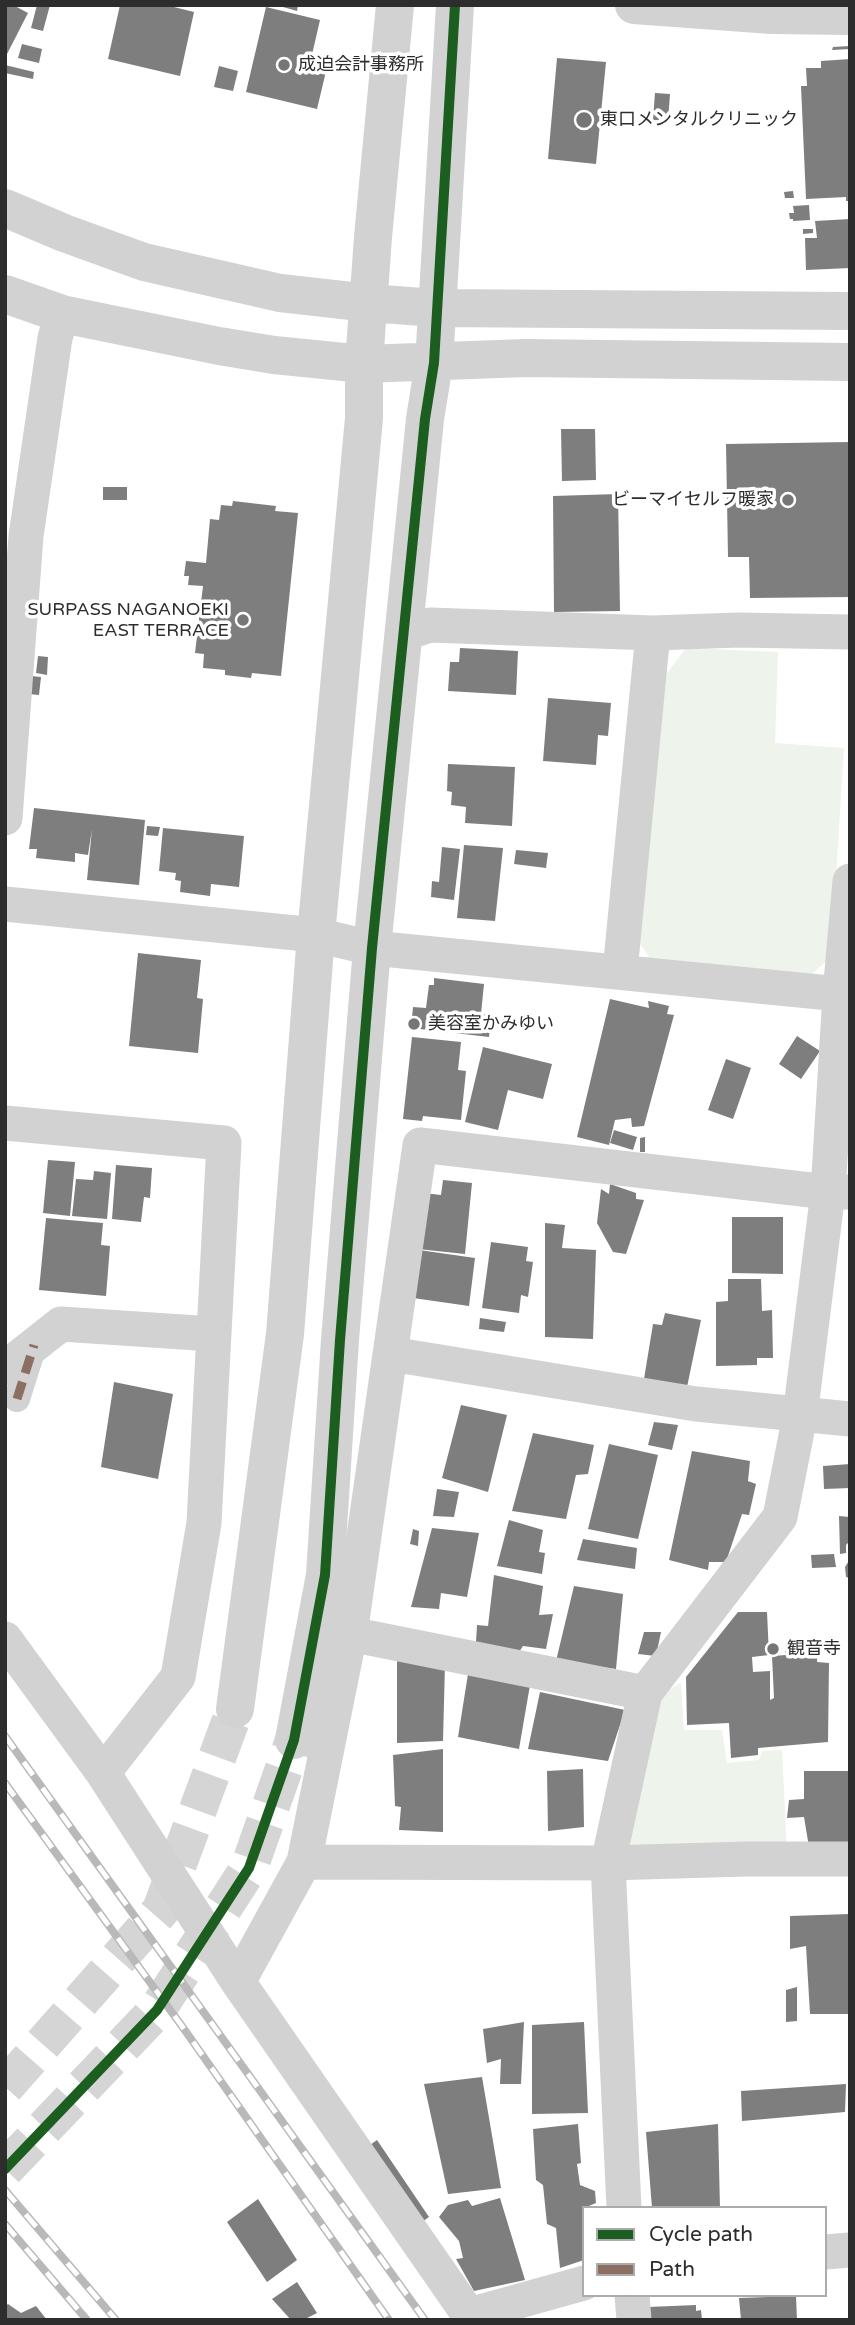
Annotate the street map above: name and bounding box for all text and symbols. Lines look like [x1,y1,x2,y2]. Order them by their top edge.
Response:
place label: 成迫会計事務所 [298,54,424,76]
marker: 成迫会計事務所 [276,57,292,73]
place label: 東口メンタルクリニック [600,109,798,131]
marker: 東口メンタルクリニック [574,110,594,130]
place label: ビーマイセルフ暖家 [612,489,774,511]
marker: ビーマイセルフ暖家 [780,492,796,508]
place label: SURPASS NAGANOEKI EAST TERRACE [27,599,229,642]
marker: SURPASS NAGANOEKI EAST TERRACE [235,612,251,628]
place label: 美容室かみゆい [428,1013,554,1035]
marker: 美容室かみゆい [406,1016,422,1032]
place label: 観音寺 [787,1638,841,1660]
marker: 観音寺 [765,1641,781,1657]
legend [582,2206,827,2297]
text: Cycle path [649,2222,753,2247]
text: Path [649,2257,695,2282]

